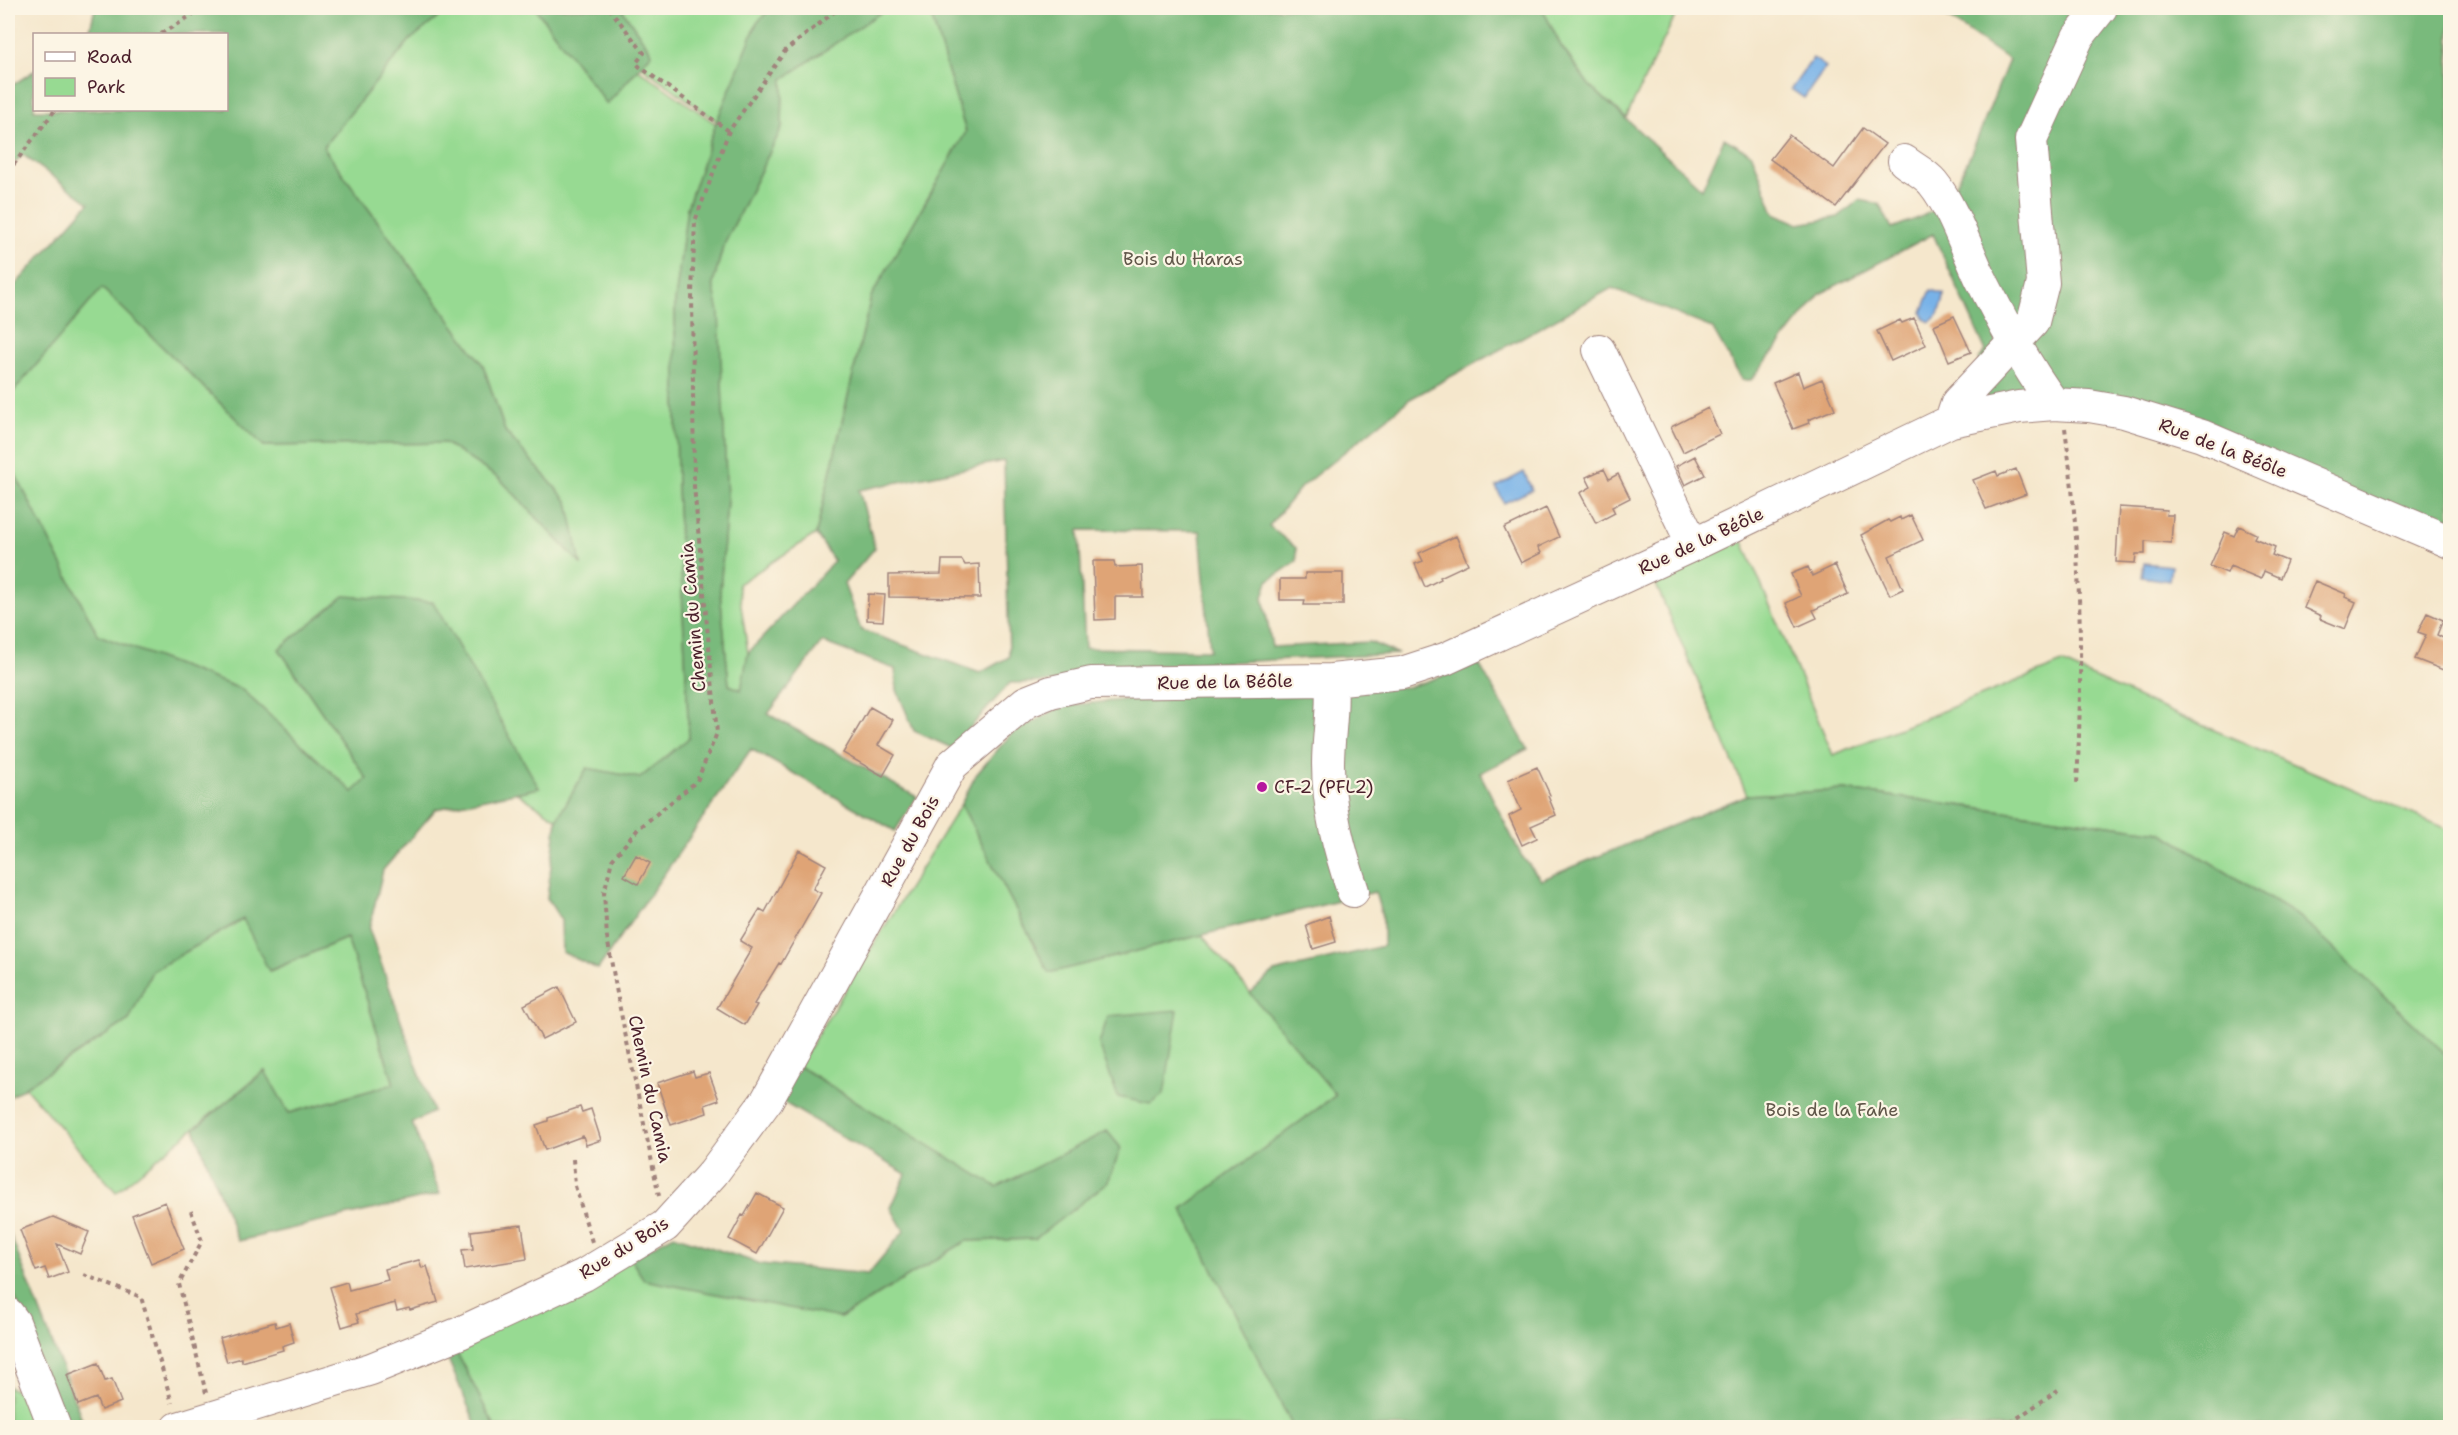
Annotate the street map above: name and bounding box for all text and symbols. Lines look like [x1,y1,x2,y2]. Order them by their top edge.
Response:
legend [33,33,228,111]
text: Road [87,45,132,69]
text: Park [87,75,126,99]
park label: Bois du Haras [1123,247,1243,271]
street label: Rue de la Béôle [2155,412,2291,484]
street label: Rue de la Béôle [1634,501,1768,581]
street label: Chemin du Camia [675,541,711,693]
street label: Rue de la Béôle [1157,669,1293,695]
place label: CF-2 (PFL2) [1274,775,1373,799]
marker: CF-2 (PFL2) [1255,780,1269,794]
street label: Rue du Bois [875,791,945,891]
street label: Chemin du Camia [623,1013,677,1165]
park label: Bois de la Fahe [1766,1098,1898,1122]
street label: Rue du Bois [575,1211,673,1285]

